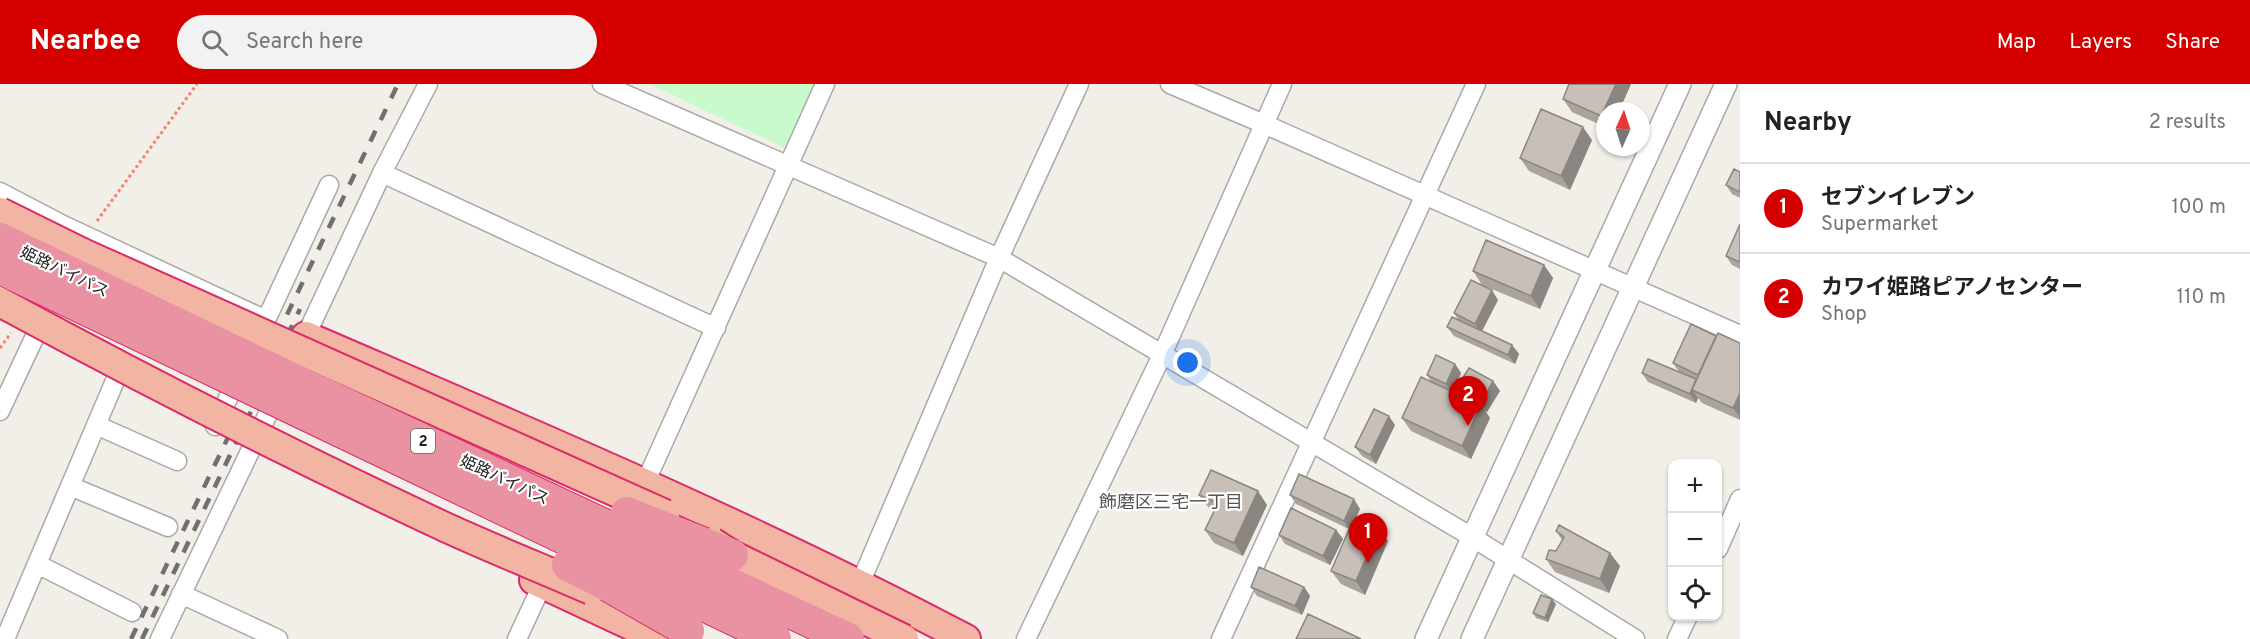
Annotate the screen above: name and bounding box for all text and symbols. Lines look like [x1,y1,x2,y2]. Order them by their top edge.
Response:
search box [177,15,597,69]
text: Nearbee [30,24,141,60]
icon: search [198,26,231,59]
text: Search here [246,29,363,56]
text: Map [1997,29,2036,56]
text: Layers [2069,29,2132,56]
text: Share [2165,29,2220,56]
north arrow [1596,102,1650,156]
text: Nearby [1764,107,1852,140]
text: 2 results [2149,110,2226,136]
text: セブンイレブン [1821,185,1975,212]
text: 1 [1780,195,1788,221]
text: 100 m [2171,195,2226,221]
text: Supermarket [1821,212,1938,238]
street label: 姫路バイパス [17,243,112,303]
text: カワイ姫路ピアノセンター [1821,275,2083,302]
text: 2 [1777,285,1790,311]
text: 110 m [2177,285,2226,311]
text: Shop [1821,302,1867,328]
your location [1173,348,1202,377]
pin: 2 [1448,376,1488,426]
road number: 2 [411,429,435,453]
street label: 姫路バイパス [457,452,552,510]
map controls [1668,459,1722,621]
button: + [1668,459,1722,513]
district label: 飾磨区三宅一丁目 [1099,492,1243,515]
button: − [1668,513,1722,567]
pin: 1 [1348,514,1388,563]
button: locate [1668,567,1722,621]

